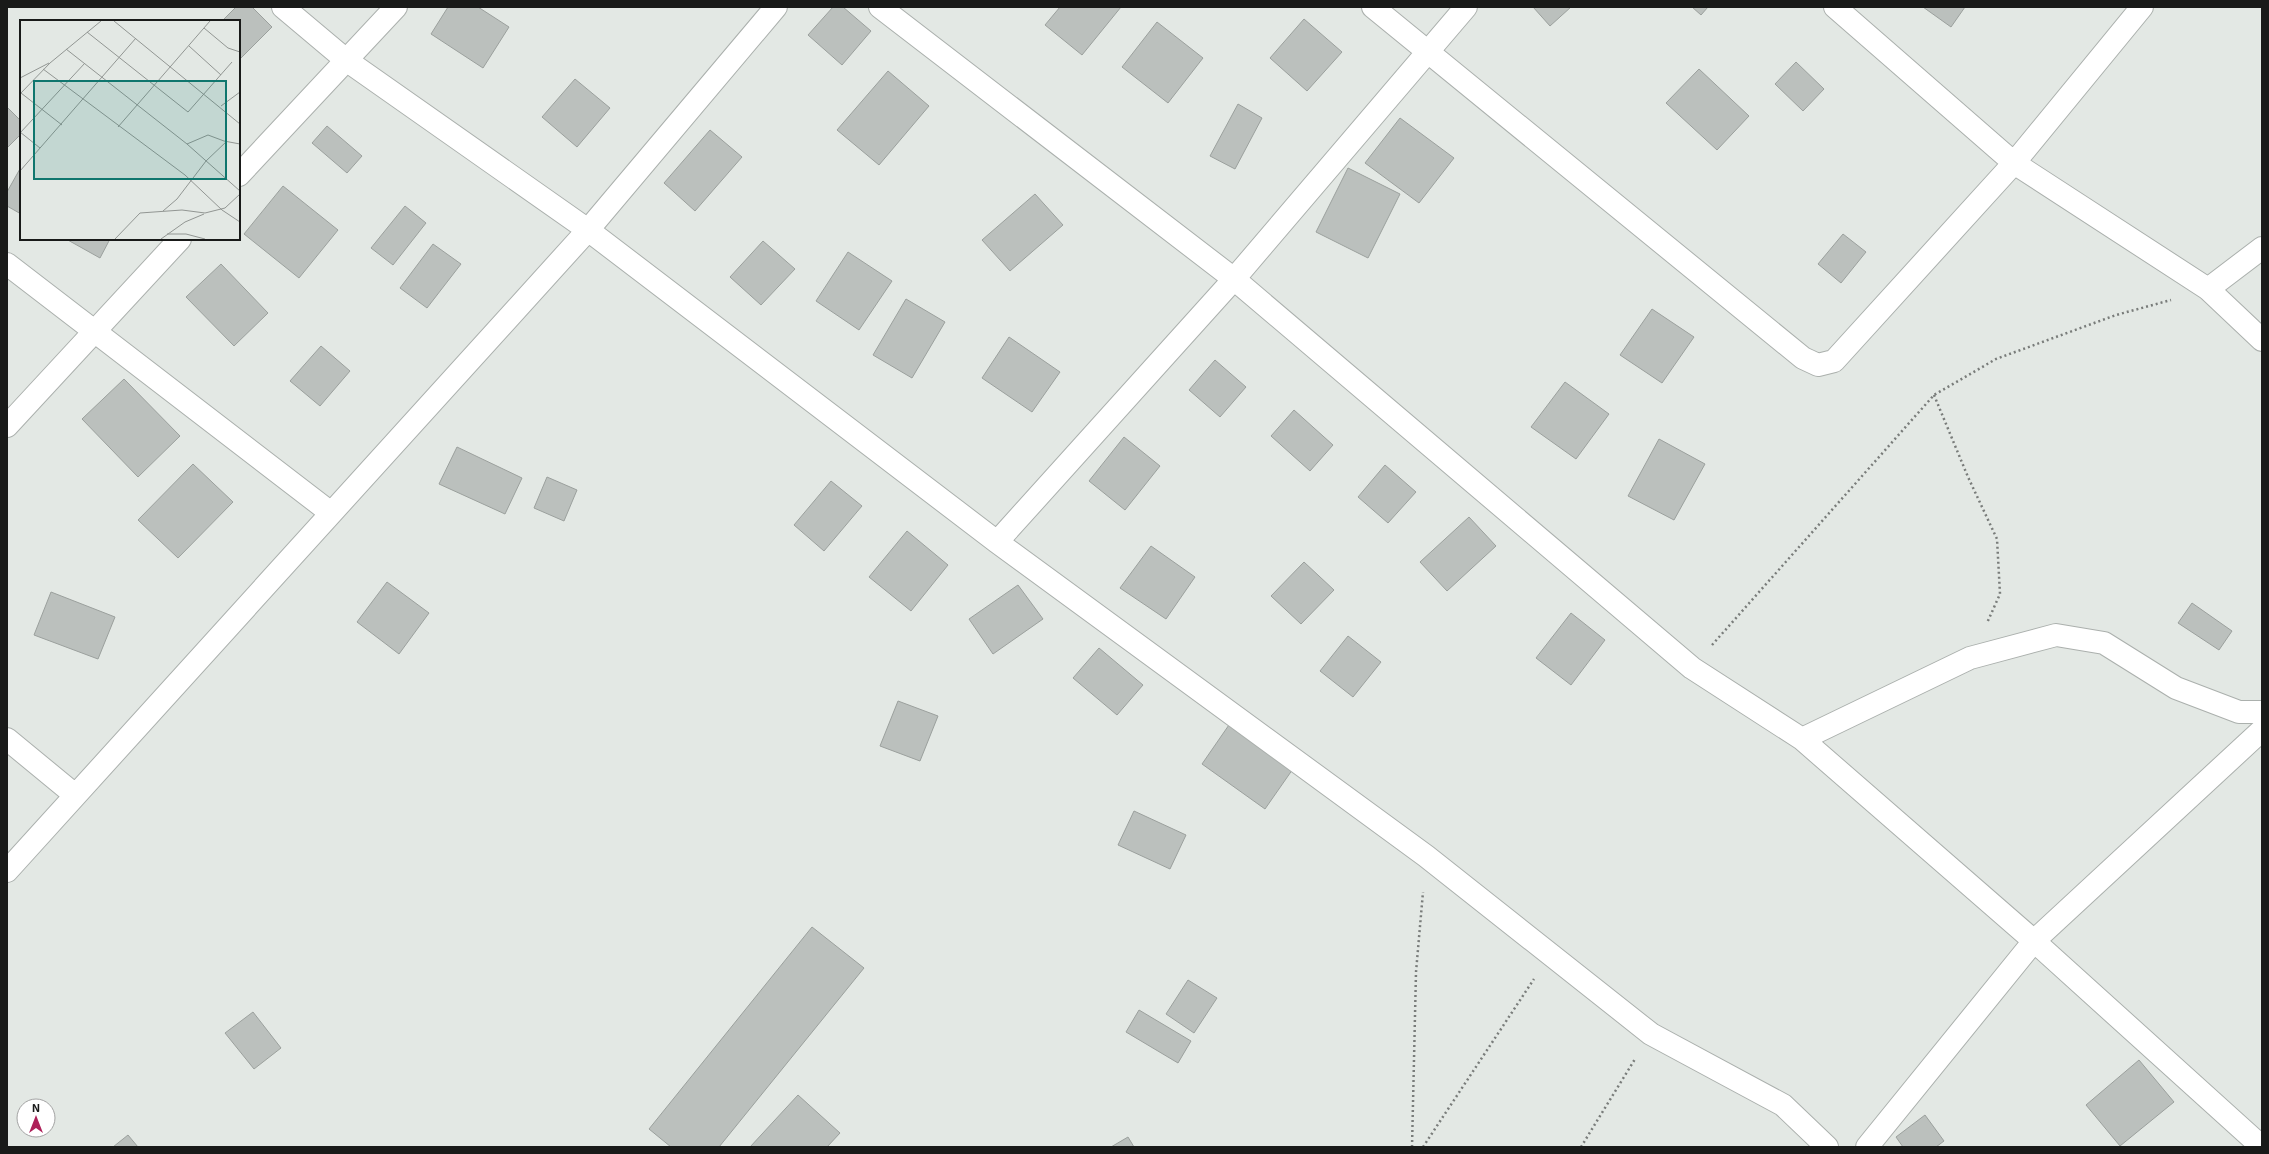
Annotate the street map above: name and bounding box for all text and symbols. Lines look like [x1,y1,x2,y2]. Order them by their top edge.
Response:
inset map [20,20,240,240]
north arrow [16,1098,56,1138]
text: N [32,1101,40,1114]

